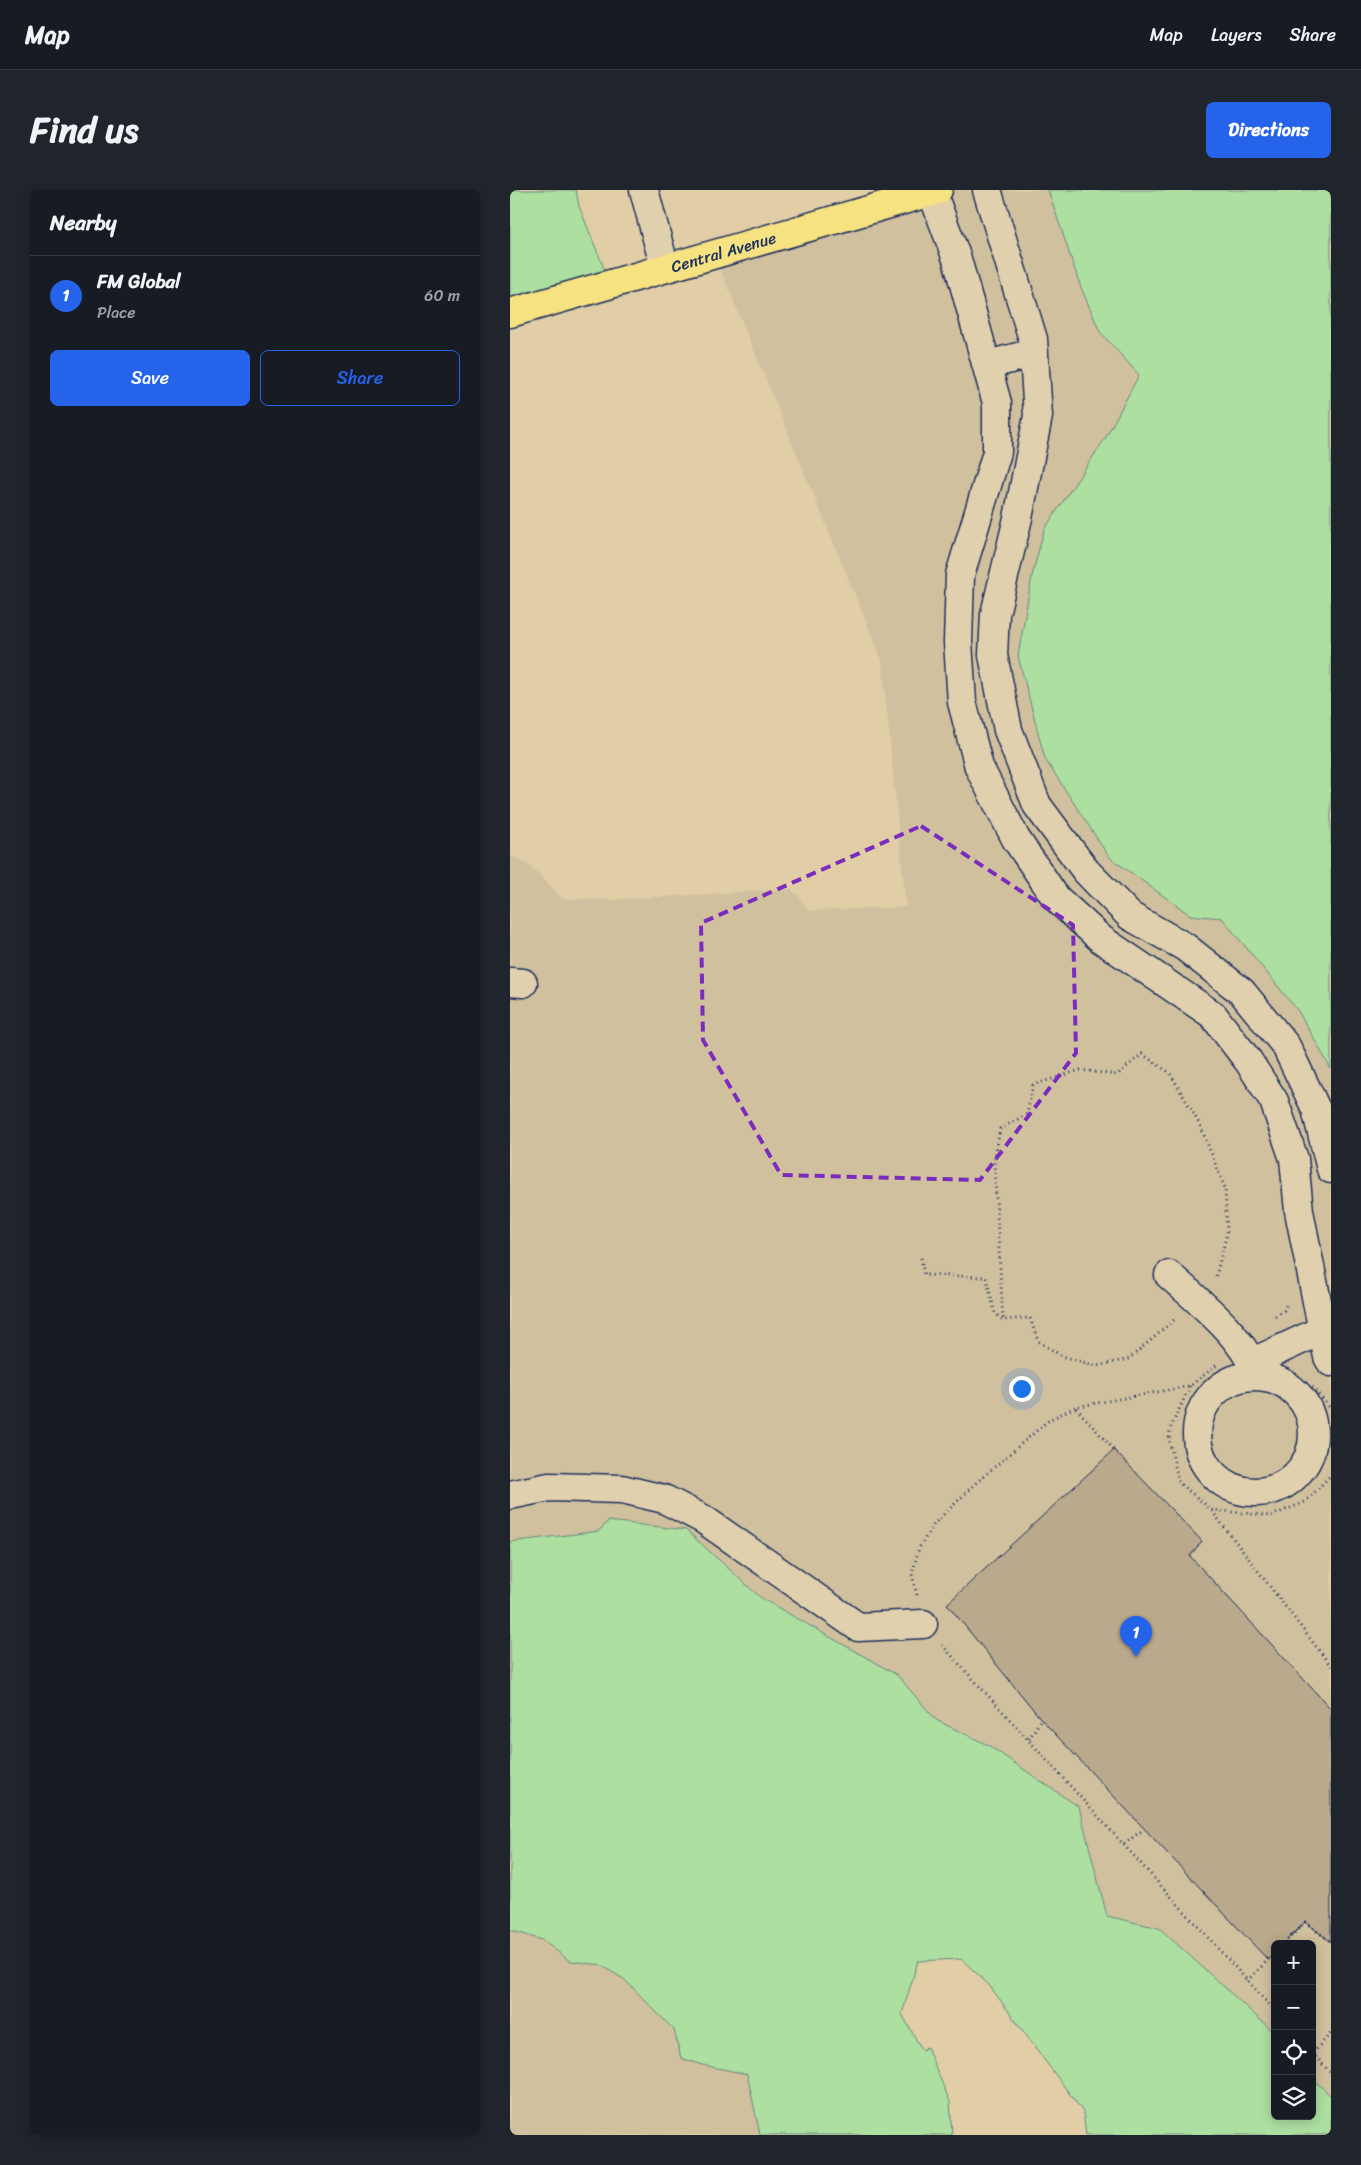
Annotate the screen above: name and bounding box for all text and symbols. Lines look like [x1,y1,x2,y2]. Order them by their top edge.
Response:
text: Map [25,14,69,56]
text: Map [1150,19,1183,51]
text: Layers [1211,19,1262,51]
text: Share [1290,19,1336,51]
text: Find us [30,99,138,161]
button: Directions [1206,102,1331,158]
text: Nearby [50,204,116,242]
street label: Central Avenue [667,223,779,281]
text: FM Global [97,265,181,298]
text: 1 [63,281,69,310]
text: 60 m [424,281,460,310]
text: Place [97,298,136,327]
button: Save [50,350,250,406]
button: Share [260,350,460,406]
your location [1009,1376,1035,1402]
pin: 1 [1120,1616,1152,1657]
map controls [1271,1940,1316,2120]
button: + [1271,1940,1316,1985]
button: − [1271,1985,1316,2030]
button: locate [1271,2030,1316,2075]
button: layers [1271,2075,1316,2120]

